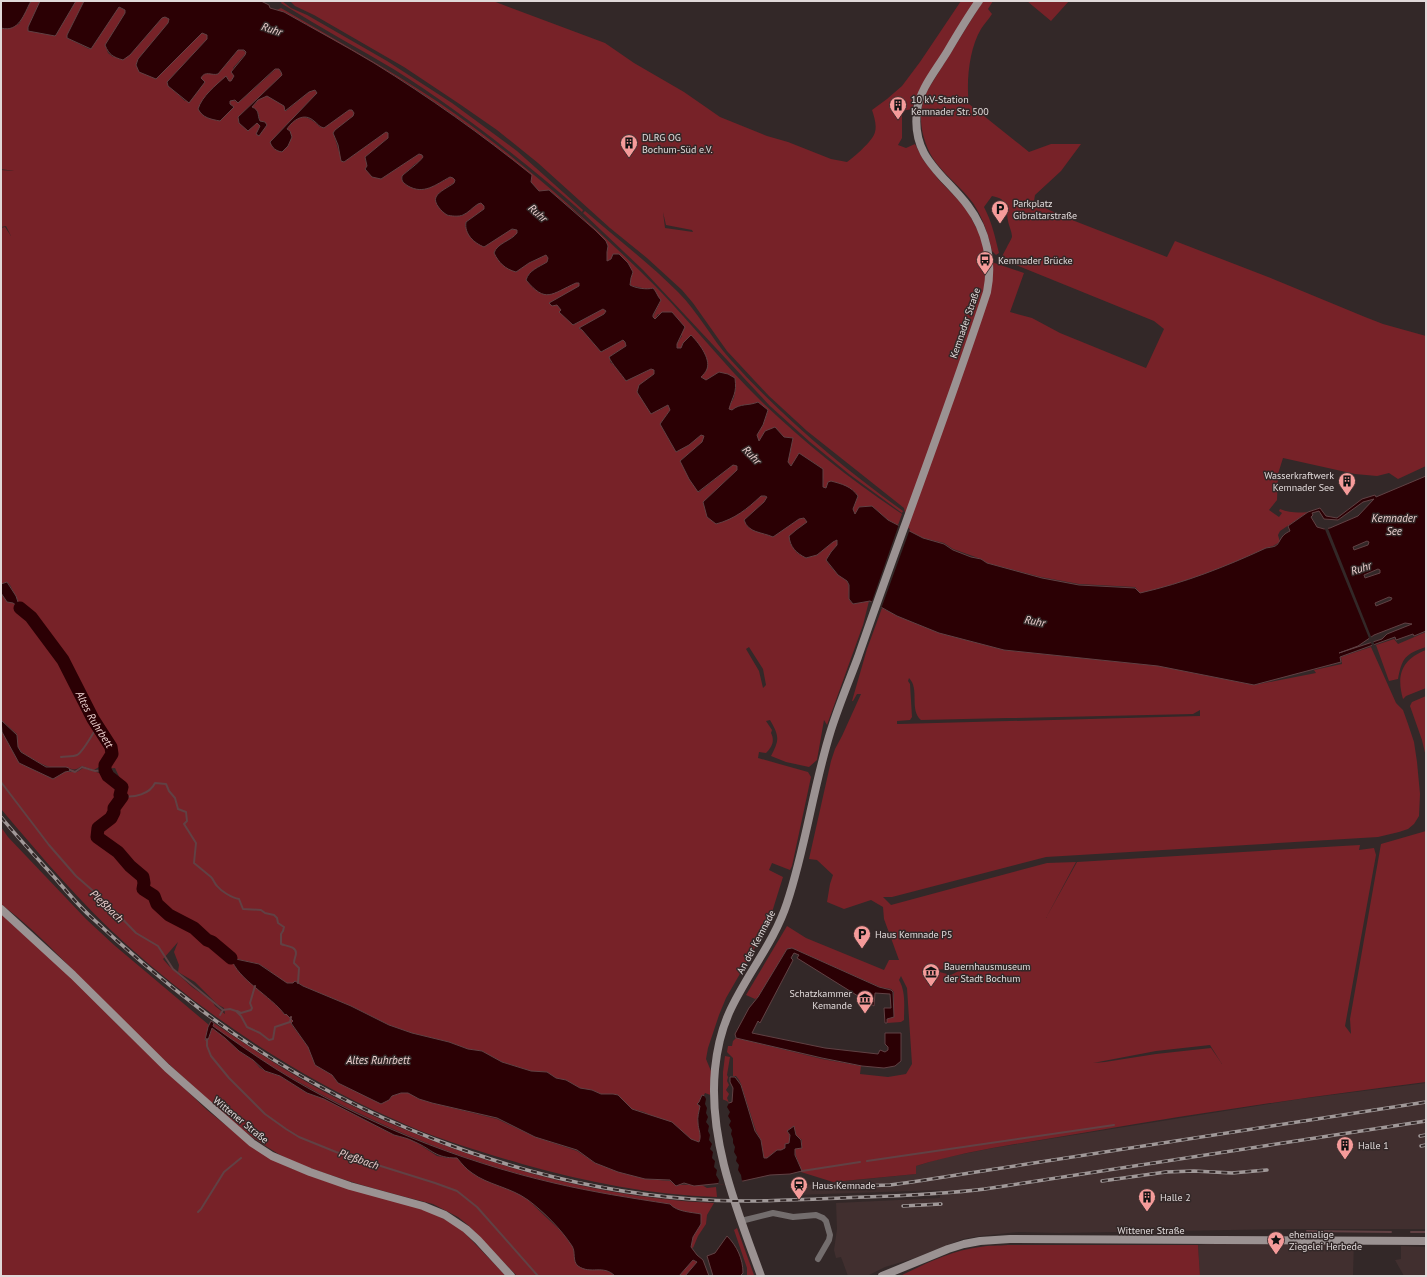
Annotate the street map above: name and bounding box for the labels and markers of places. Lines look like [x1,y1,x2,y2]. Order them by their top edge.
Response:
place label: 10 kV-Station Kemnader Str. 500 [911,93,989,118]
building icon: 10 kV-Station Kemnader Str. 500 [888,95,908,120]
place label: DLRG OG Bochum-Süd e.V. [642,131,713,156]
building icon: DLRG OG Bochum-Süd e.V. [619,133,639,158]
place label: Parkplatz Gibraltarstraße [1013,197,1077,222]
parking icon: Parkplatz Gibraltarstraße [990,199,1010,224]
bus stop icon: Kemnader Brücke [975,250,995,275]
place label: Kemnader Brücke [998,254,1073,267]
place label: Wasserkraftwerk Kemnader See [1264,469,1334,494]
building icon: Wasserkraftwerk Kemnader See [1337,471,1357,496]
parking icon: Haus Kemnade P5 [852,924,872,949]
place label: Haus Kemnade P5 [875,928,952,941]
place label: Bauernhausmuseum der Stadt Bochum [944,960,1030,985]
museum icon: Bauernhausmuseum der Stadt Bochum [921,962,941,987]
place label: Schatzkammer Kemande [789,987,853,1012]
museum icon: Schatzkammer Kemande [855,989,875,1014]
building icon: Halle 1 [1335,1135,1355,1160]
place label: Halle 1 [1358,1139,1389,1152]
station icon: Haus Kemnade [789,1175,809,1200]
place label: Haus Kemnade [812,1179,876,1192]
building icon: Halle 2 [1137,1187,1157,1212]
place label: Halle 2 [1160,1191,1191,1204]
place label: ehemalige Ziegelei Herbede [1289,1228,1362,1253]
place icon: ehemalige Ziegelei Herbede [1266,1230,1286,1255]

